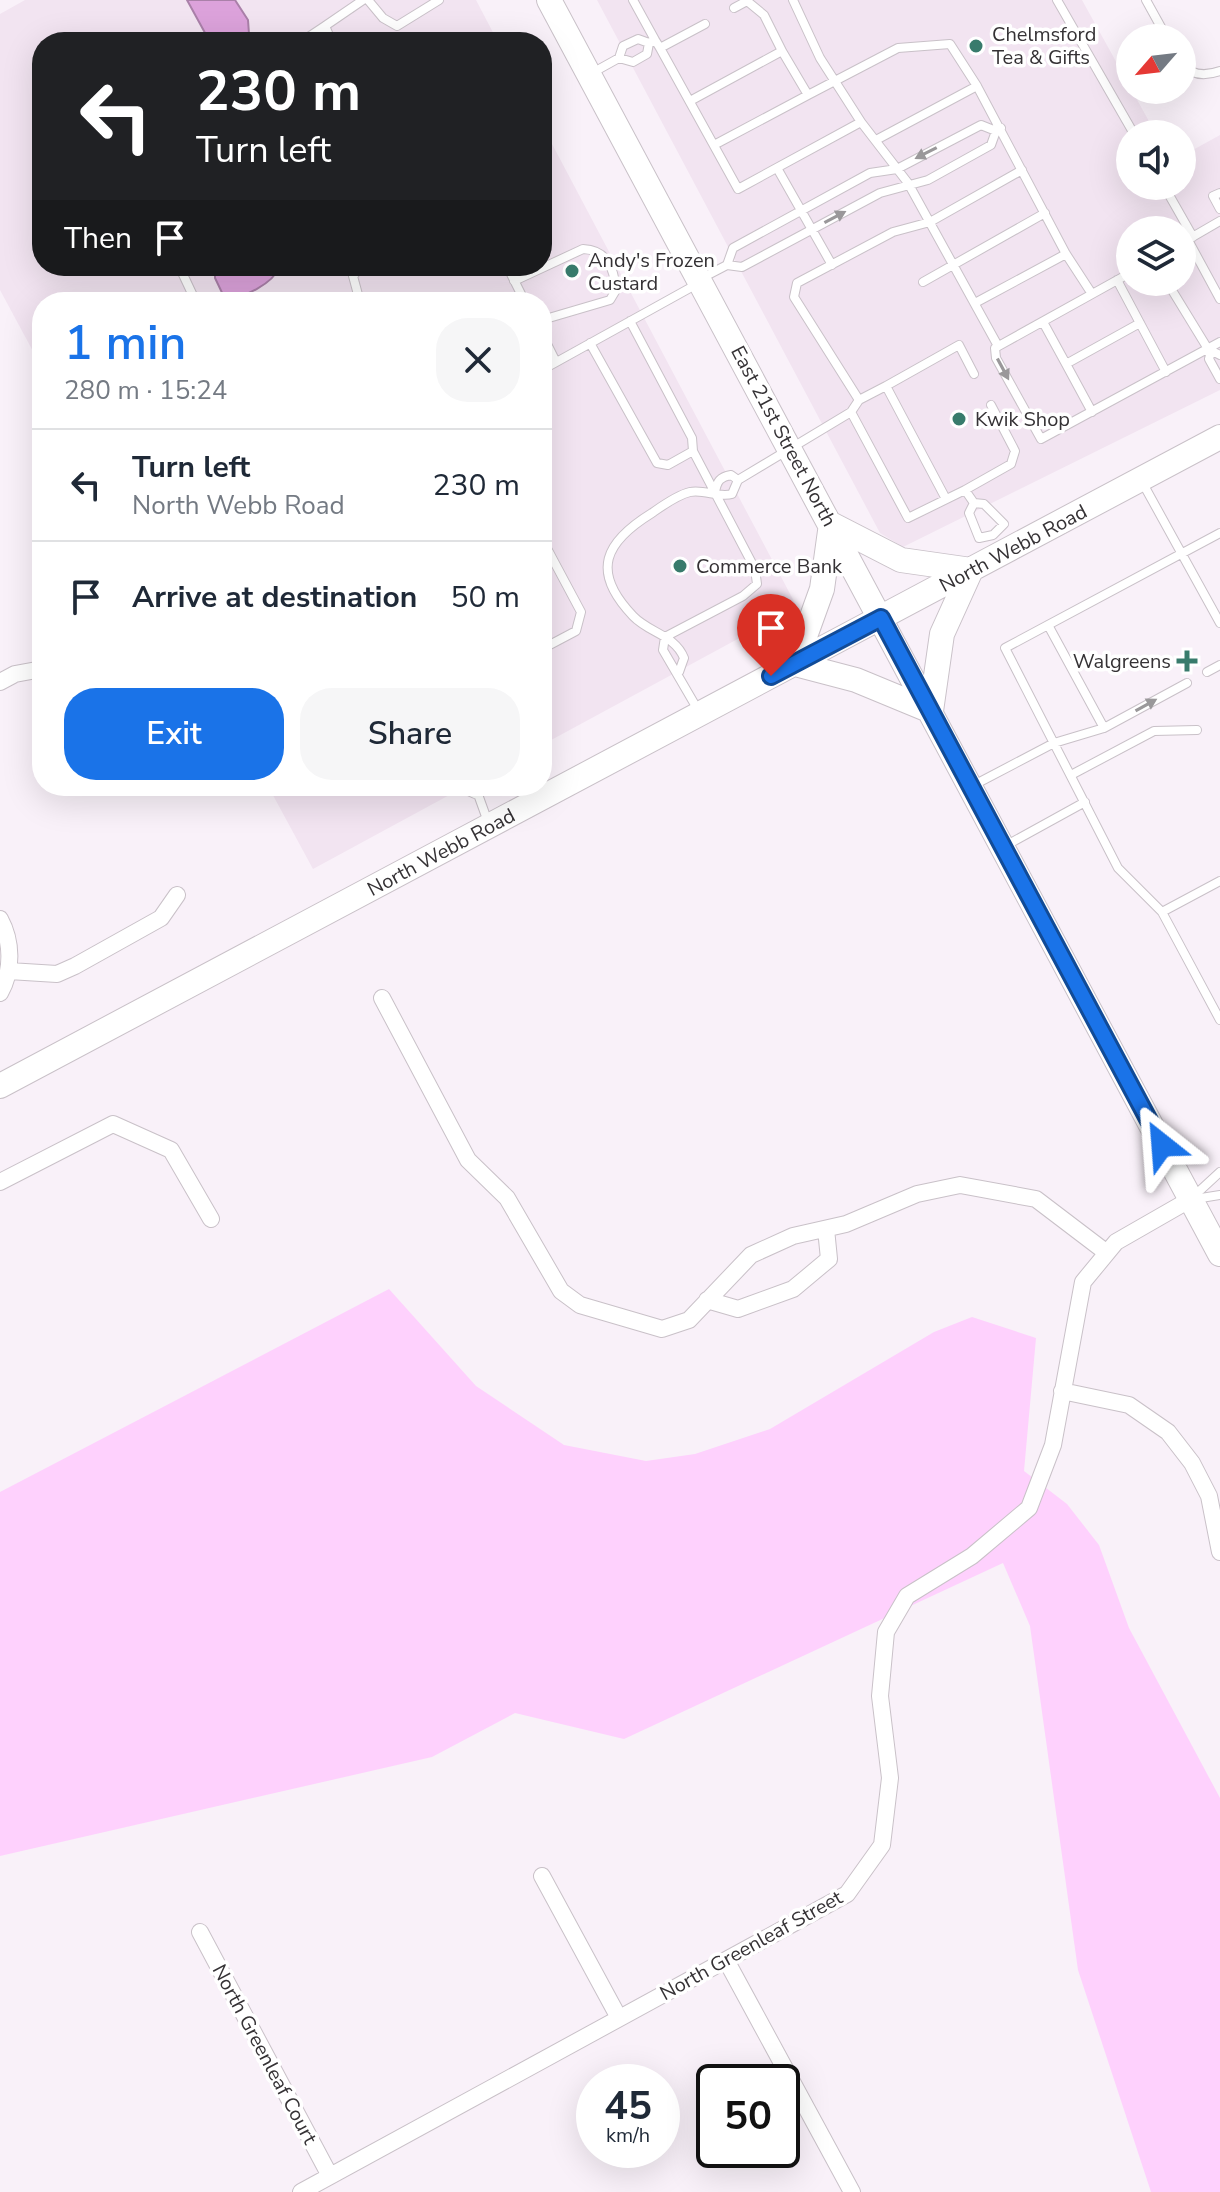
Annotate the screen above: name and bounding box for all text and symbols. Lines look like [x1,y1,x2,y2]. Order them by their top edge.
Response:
place label: Chelmsford Tea & Gifts [992,21,1096,71]
north arrow [1116,24,1196,104]
map controls [1116,24,1196,296]
marker: Chelmsford Tea & Gifts [967,37,985,55]
text: 230 m [196,53,361,130]
icon: left [64,64,168,168]
button: sound [1116,120,1196,200]
text: Turn left [196,126,331,175]
one-way arrow [915,146,937,160]
one-way arrow [824,210,847,224]
icon: arrive [148,216,192,260]
button: layers [1116,216,1196,296]
text: Then [64,218,132,259]
place label: Andy's Frozen Custard [588,247,715,297]
marker: Andy's Frozen Custard [563,262,581,280]
text: 1 min [64,310,186,376]
button: close [436,318,520,402]
street label: East 21st Street North [724,341,843,531]
one-way arrow [996,358,1009,381]
text: 280 m · 15:24 [64,373,227,408]
place label: Kwik Shop [975,406,1070,433]
marker: Kwik Shop [950,410,968,428]
text: Turn left [132,447,250,488]
icon: left [64,463,108,507]
text: 230 m [433,465,520,506]
text: North Webb Road [132,488,345,523]
street label: North Webb Road [935,498,1092,599]
place label: Commerce Bank [696,553,843,580]
marker: Commerce Bank [671,557,689,575]
icon: arrive [64,575,108,619]
text: Arrive at destination [132,577,417,618]
text: 50 m [451,577,520,618]
pin [737,594,805,676]
icon: arrive [749,606,793,650]
place label: Walgreens [1073,648,1171,675]
marker: Walgreens [1178,652,1196,670]
button: Exit [64,688,284,780]
button: Share [300,688,520,780]
one-way arrow [1134,699,1157,712]
street label: North Webb Road [363,802,520,903]
position arrow [1120,1103,1204,1187]
street label: North Greenleaf Street [655,1884,848,2007]
street label: North Greenleaf Court [206,1960,324,2150]
speed limit sign: 50 [696,2064,800,2168]
text: 45 [604,2079,652,2133]
text: km/h [606,2122,650,2149]

